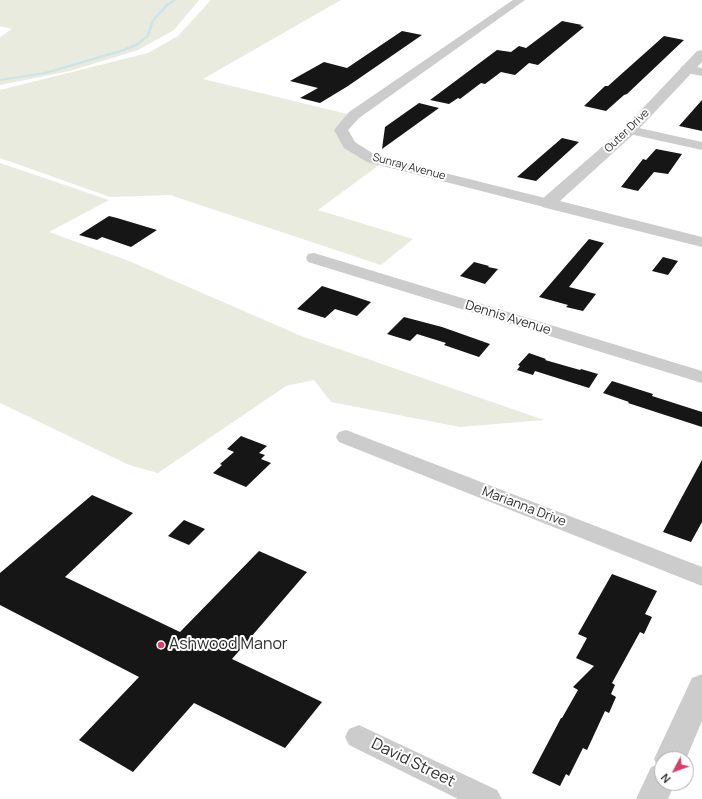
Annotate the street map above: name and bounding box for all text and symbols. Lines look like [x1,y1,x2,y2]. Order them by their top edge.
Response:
street label: Outer Drive [602,106,652,156]
street label: Sunray Avenue [371,151,447,183]
street label: Dennis Avenue [463,298,553,338]
street label: Marianna Drive [480,484,568,530]
place label: Ashwood Manor [169,635,288,655]
marker: Ashwood Manor [156,640,166,650]
street label: David Street [368,734,458,792]
north arrow [654,751,694,791]
text: N [657,771,674,786]

